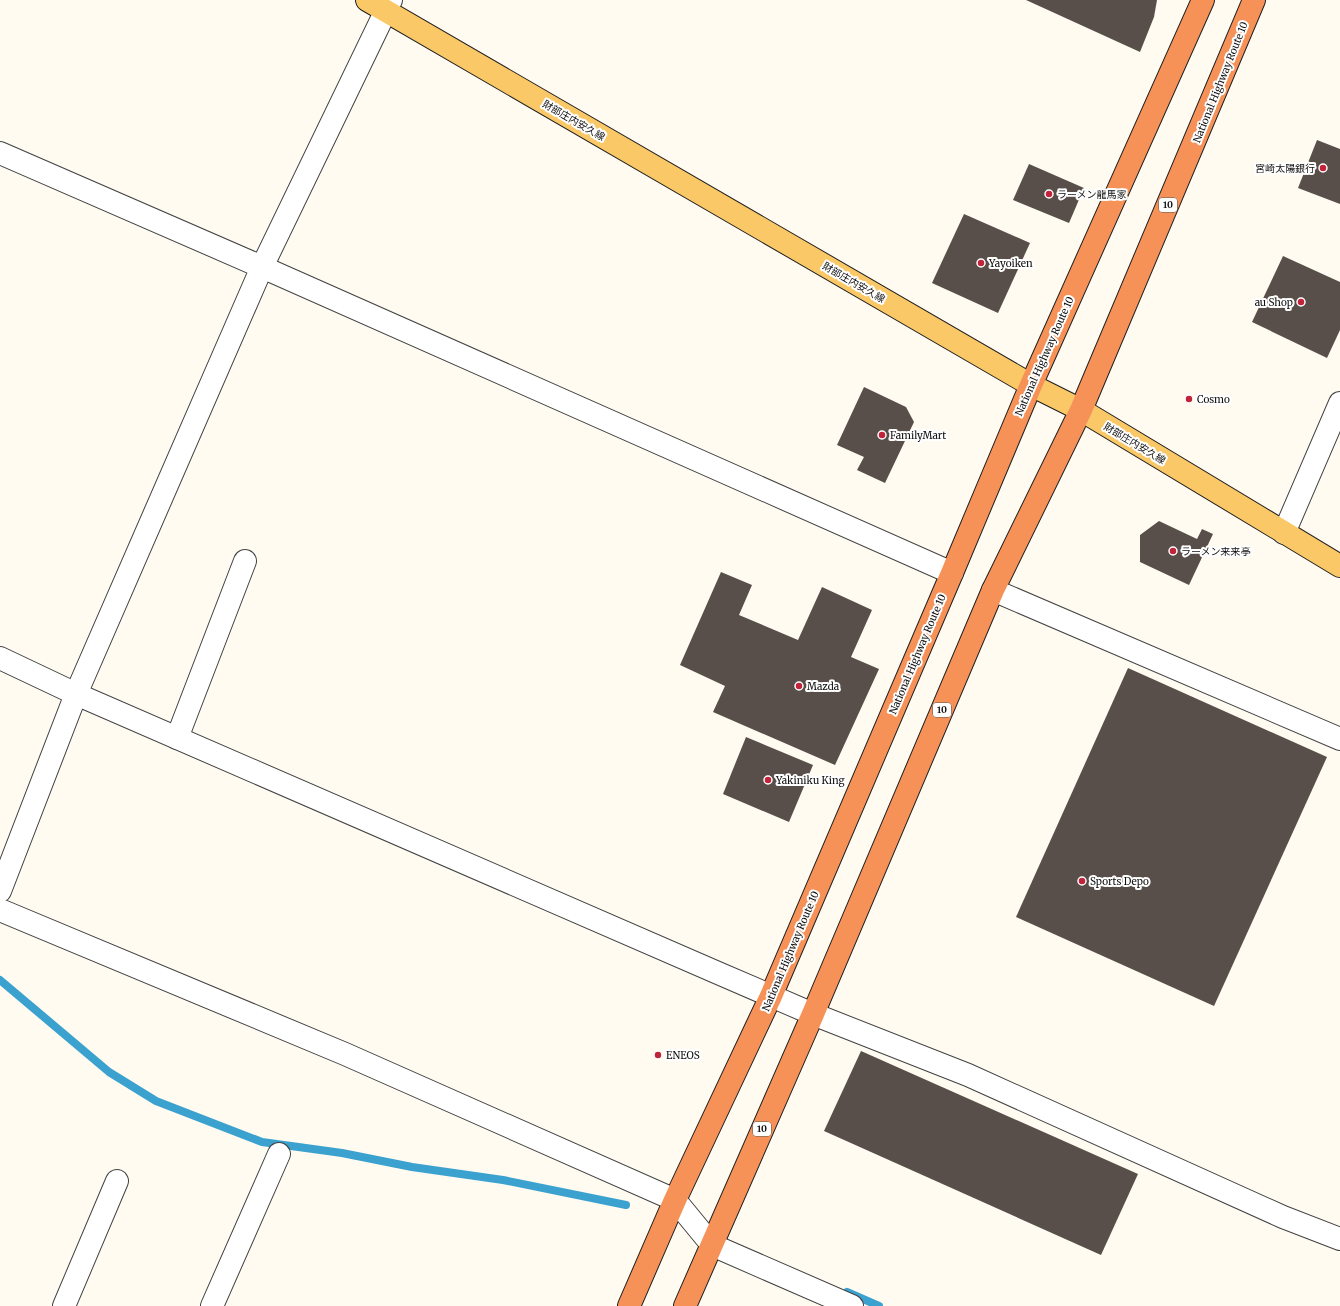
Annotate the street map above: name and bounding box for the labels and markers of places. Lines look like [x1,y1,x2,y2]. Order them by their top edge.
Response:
place label: 宮崎太陽銀行 [1255,162,1315,175]
marker: 宮崎太陽銀行 [1318,163,1328,173]
place label: ラーメン龍馬家 [1057,188,1127,201]
marker: ラーメン龍馬家 [1044,189,1054,199]
place label: Yayoiken [988,257,1033,270]
marker: Yayoiken [976,258,986,268]
place label: au Shop [1255,296,1293,309]
marker: au Shop [1296,297,1306,307]
place label: Cosmo [1197,393,1230,406]
marker: Cosmo [1184,394,1194,404]
place label: FamilyMart [890,429,946,442]
marker: FamilyMart [877,430,887,440]
place label: ラーメン来来亭 [1181,545,1251,558]
marker: ラーメン来来亭 [1168,546,1178,556]
place label: Mazda [807,680,840,693]
marker: Mazda [794,681,804,691]
place label: Yakiniku King [775,774,845,787]
marker: Yakiniku King [763,775,773,785]
place label: Sports Depo [1090,875,1149,888]
marker: Sports Depo [1077,876,1087,886]
place label: ENEOS [666,1049,700,1062]
marker: ENEOS [653,1050,663,1060]

